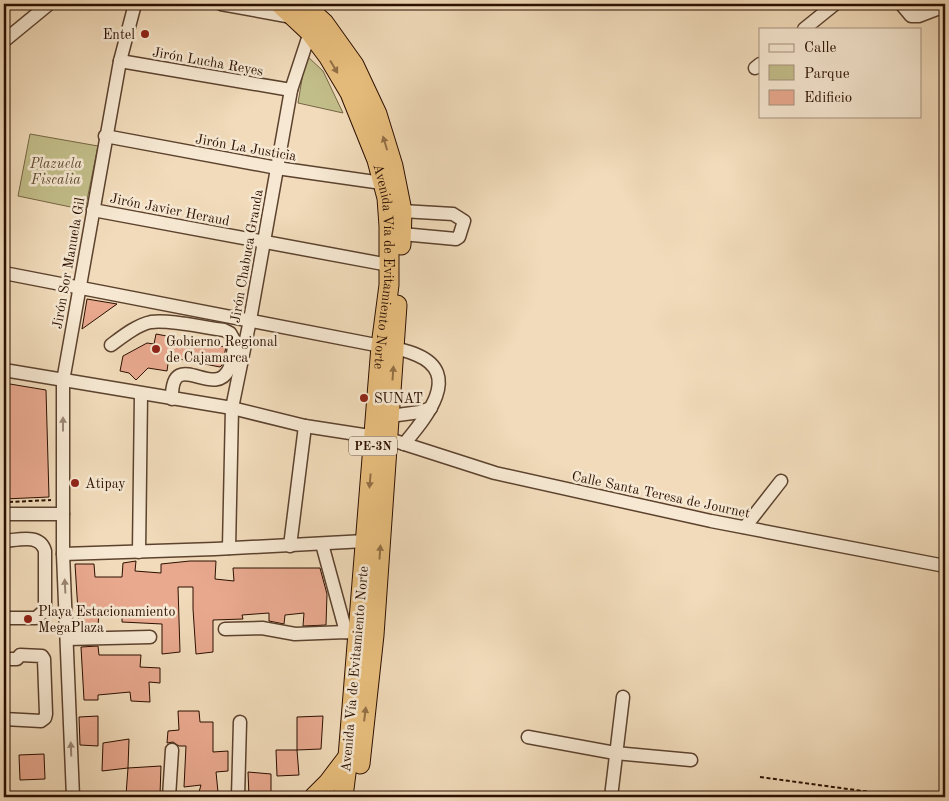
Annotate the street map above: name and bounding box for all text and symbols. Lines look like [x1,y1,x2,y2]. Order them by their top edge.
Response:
place label: Entel [103,28,135,42]
marker: Entel [139,28,151,40]
legend [759,28,922,118]
text: Calle [804,41,837,56]
street label: Jirón Lucha Reyes [151,45,265,79]
one-way arrow [330,60,339,73]
text: Parque [804,67,850,82]
text: Edificio [804,91,852,106]
street label: Jirón La Justicia [194,132,298,164]
one-way arrow [381,135,389,150]
park label: Plazuela Fiscalia [29,157,83,187]
street label: Avenida Vía de Evitamiento Norte [370,162,395,370]
street label: Jirón Chabuca Granda [228,188,266,324]
street label: Jirón Javier Heraud [109,191,231,228]
street label: Jirón Sor Manuela Gil [51,196,87,330]
place label: Gobierno Regional de Cajamarca [166,335,278,365]
marker: Gobierno Regional de Cajamarca [150,343,162,355]
one-way arrow [389,364,397,380]
marker: SUNAT [358,392,370,404]
place label: SUNAT [374,392,423,406]
one-way arrow [59,415,67,431]
road number: PE-3N [349,436,397,456]
street label: Calle Santa Teresa de Journet [570,469,751,521]
one-way arrow [366,473,374,489]
marker: Atipay [69,477,81,489]
place label: Atipay [85,477,126,491]
one-way arrow [377,544,385,560]
street label: Avenida Vía de Evitamiento Norte [339,565,371,773]
one-way arrow [60,578,68,594]
place label: Playa Estacionamiento MegaPlaza [38,605,175,635]
marker: Playa Estacionamiento MegaPlaza [22,613,34,625]
one-way arrow [361,706,369,722]
one-way arrow [67,740,75,756]

